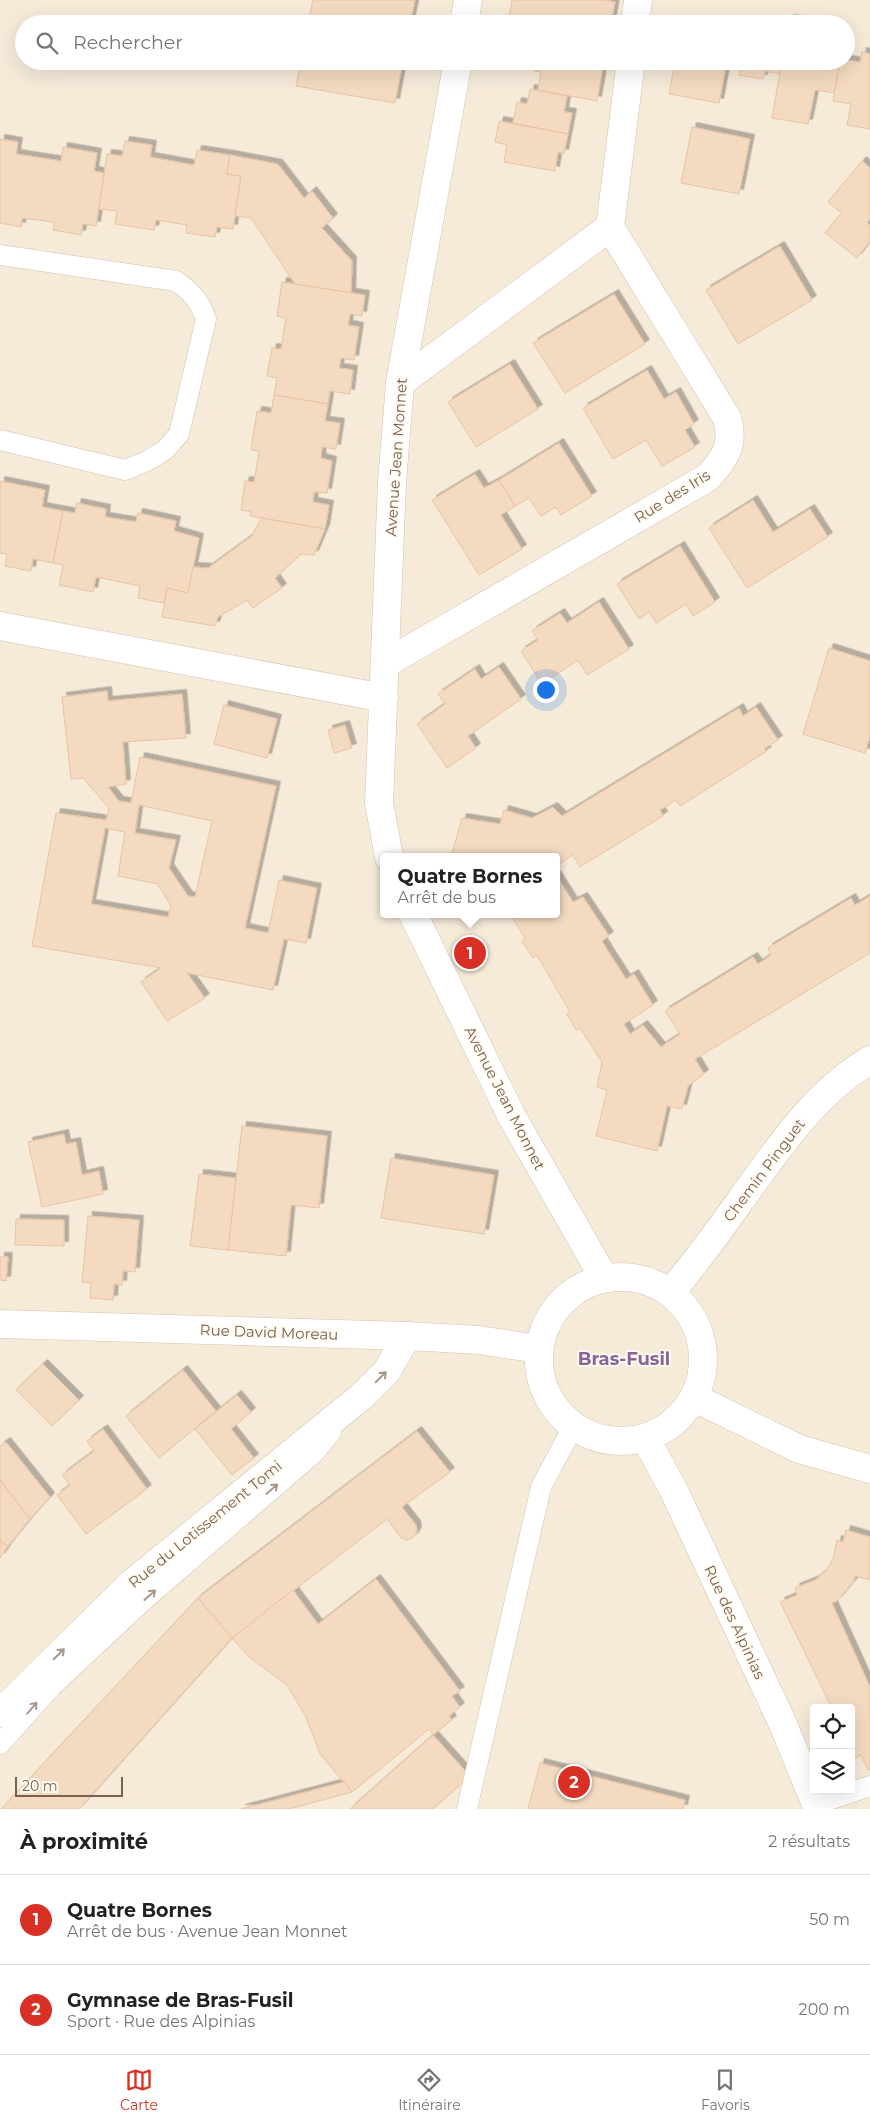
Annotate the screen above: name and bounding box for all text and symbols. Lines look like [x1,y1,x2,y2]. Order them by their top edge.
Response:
search box [15,15,855,70]
icon: search [33,29,61,57]
text: Rechercher [73,31,183,54]
street label: Avenue Jean Monnet [381,377,411,537]
street label: Rue des Iris [630,465,714,527]
your location [533,677,559,703]
popup [380,853,560,918]
text: Quatre Bornes [398,865,542,888]
text: Arrêt de bus [398,888,496,907]
pin: 1 [454,934,486,972]
street label: Avenue Jean Monnet [460,1023,550,1173]
street label: Chemin Pinguet [719,1115,809,1225]
street label: Rue David Moreau [199,1320,339,1344]
district label: Bras-Fusil [578,1348,670,1370]
one-way arrow [375,1371,387,1383]
street label: Rue du Lotissement Tomi [124,1456,286,1592]
one-way arrow [266,1483,279,1495]
street label: Rue des Alpinias [700,1562,770,1682]
one-way arrow [143,1590,156,1601]
one-way arrow [53,1648,65,1660]
one-way arrow [26,1701,38,1714]
map controls [810,1704,855,1794]
button: locate [810,1704,855,1749]
button: layers [810,1749,855,1794]
pin: 2 [558,1763,590,1801]
scale bar [15,1774,122,1797]
text: 20 m [22,1777,58,1795]
text: À proximité [20,1829,148,1854]
text: 2 résultats [768,1832,850,1851]
text: Quatre Bornes [67,1899,212,1922]
text: 1 [33,1910,39,1929]
text: 50 m [809,1910,850,1929]
text: Arrêt de bus · Avenue Jean Monnet [67,1922,347,1941]
text: Gymnase de Bras-Fusil [67,1989,293,2012]
text: 2 [31,2000,41,2019]
text: 200 m [799,2000,850,2019]
text: Sport · Rue des Alpinias [67,2012,255,2031]
tab: Carte [120,2066,158,2114]
tab: Itinéraire [398,2066,461,2114]
tab: Favoris [701,2066,750,2114]

